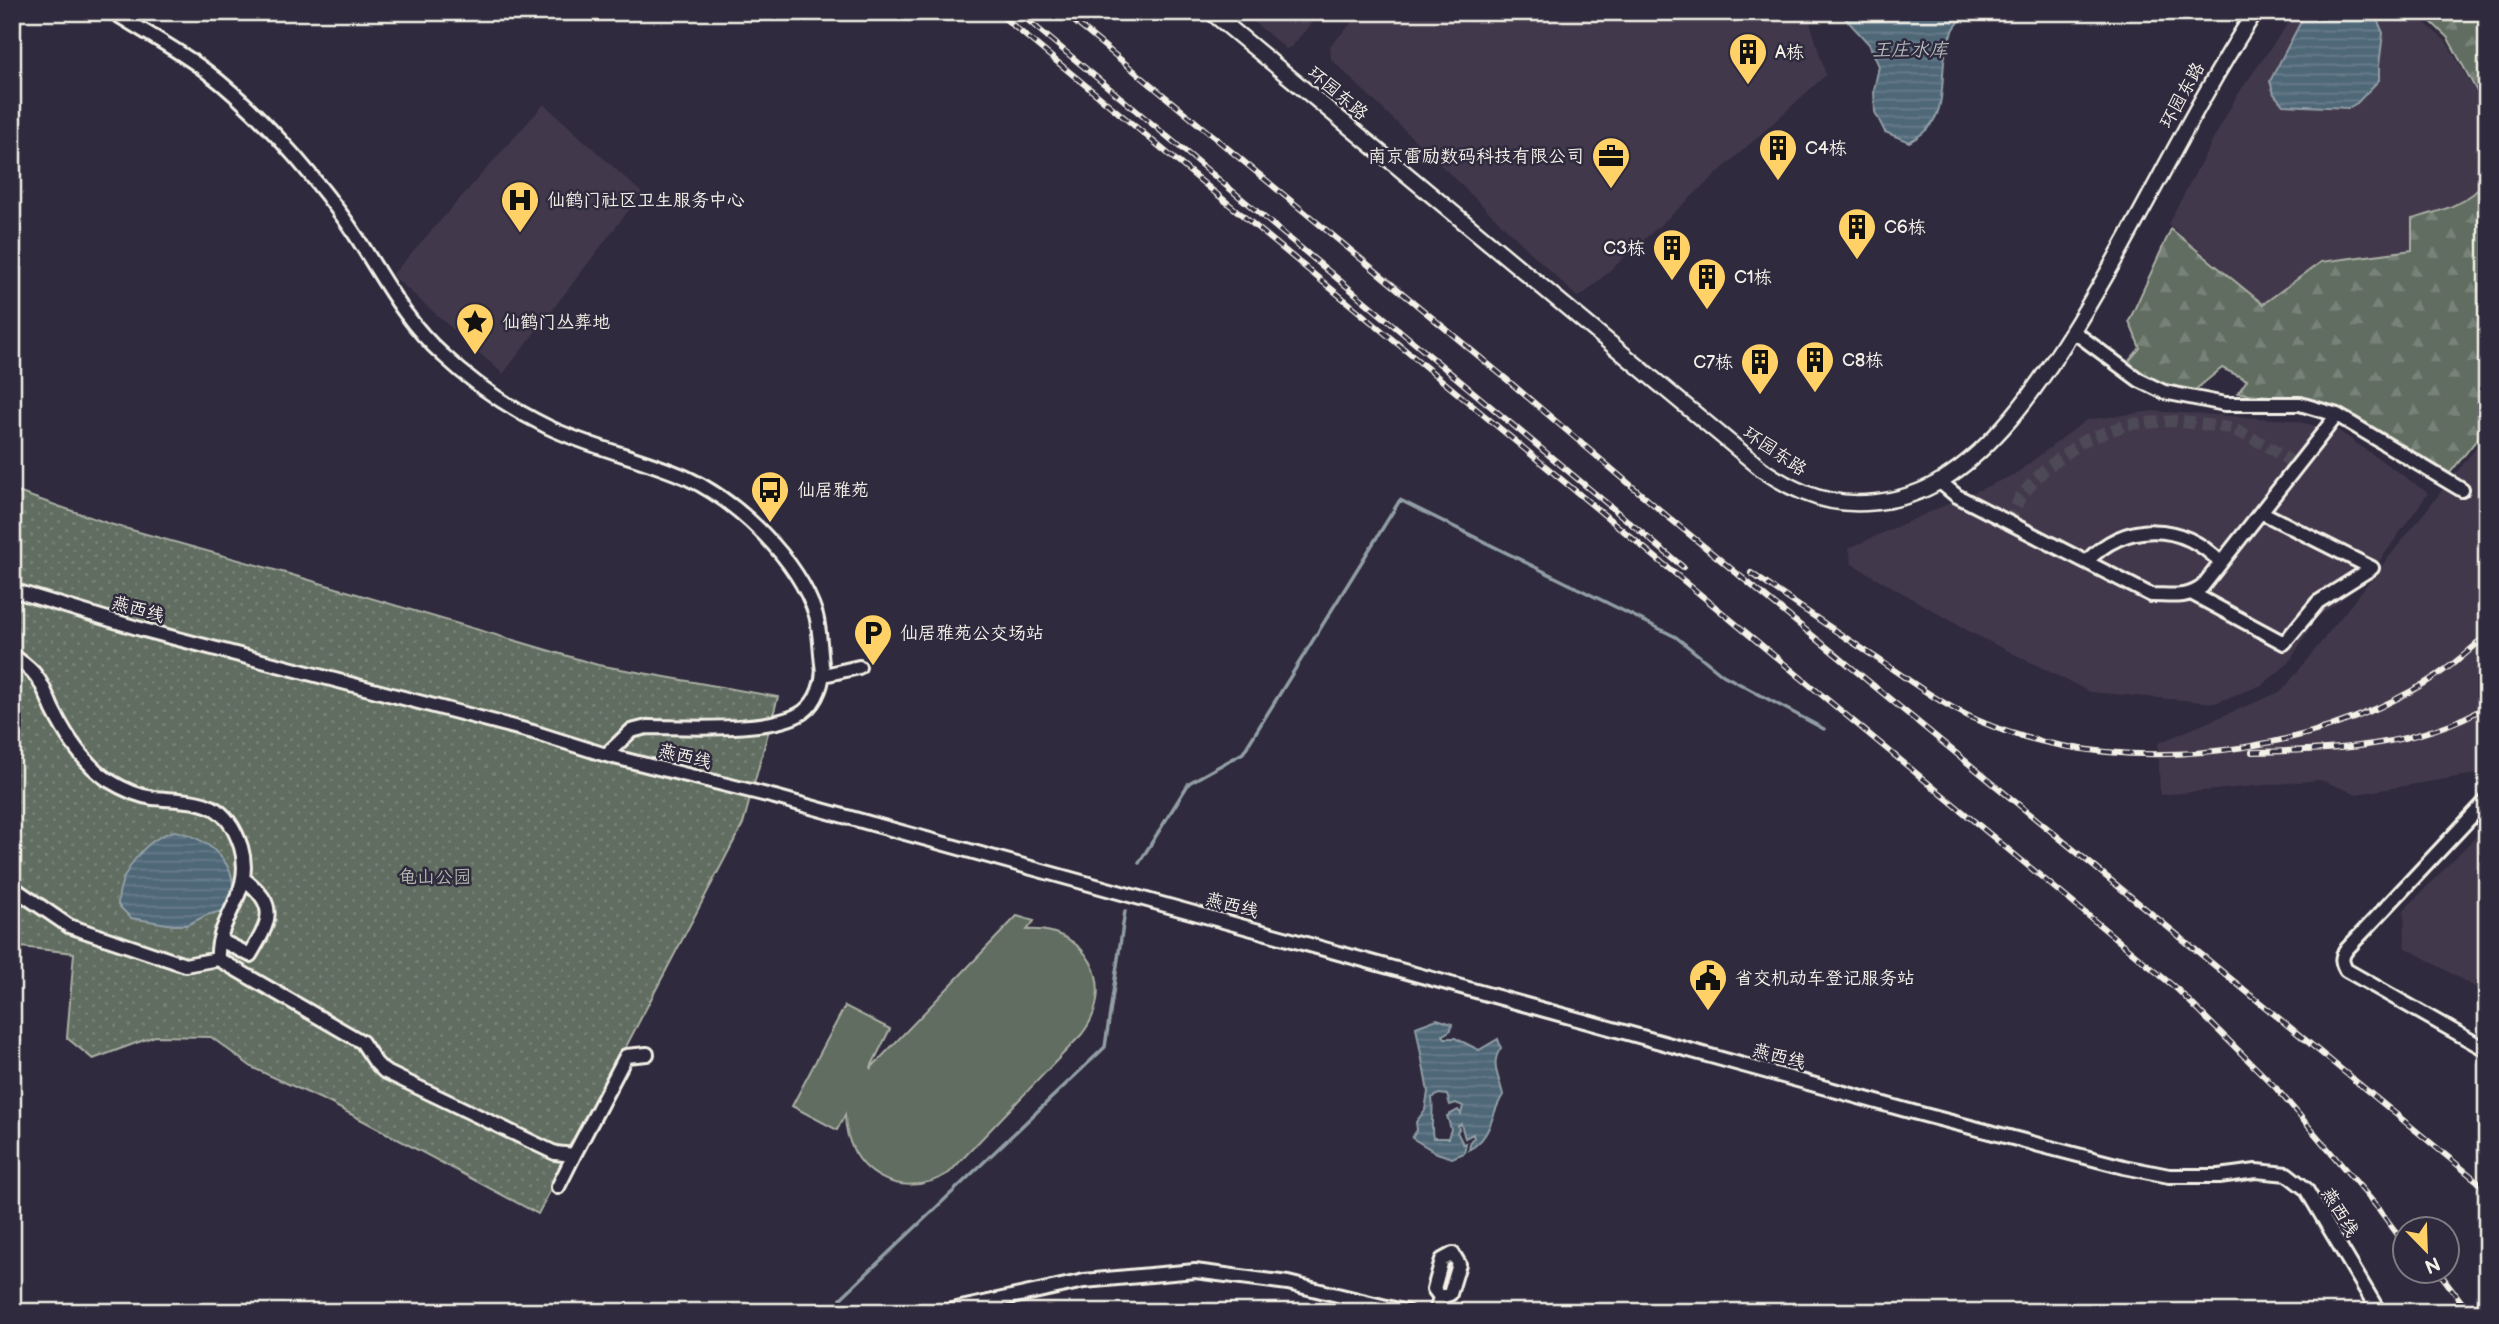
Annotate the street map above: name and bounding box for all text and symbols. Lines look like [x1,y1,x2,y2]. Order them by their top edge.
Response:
building icon: A栋 [1727,31,1769,86]
water label: 王庄水库 [1872,39,1950,62]
place label: A栋 [1775,42,1804,63]
street label: 环园东路 [2156,59,2209,132]
street label: 环园东路 [1303,62,1372,125]
building icon: C4栋 [1757,127,1799,182]
office icon: 南京雷励数码科技有限公司 [1590,135,1632,190]
place label: C4栋 [1805,138,1847,159]
place label: 南京雷励数码科技有限公司 [1368,146,1584,167]
hospital icon: 仙鹤门社区卫生服务中心 [499,179,541,234]
place label: 仙鹤门社区卫生服务中心 [547,190,745,211]
building icon: C6栋 [1836,206,1878,261]
place label: C6栋 [1884,217,1926,238]
building icon: C3栋 [1651,227,1693,282]
place label: C3栋 [1603,238,1645,259]
building icon: C1栋 [1686,256,1728,311]
place label: C1栋 [1734,267,1772,288]
place icon: 仙鹤门丛葬地 [454,301,496,356]
place label: 仙鹤门丛葬地 [502,312,610,333]
building icon: C8栋 [1794,339,1836,394]
building icon: C7栋 [1739,341,1781,396]
place label: C8栋 [1842,350,1883,371]
place label: C7栋 [1693,352,1733,373]
street label: 环园东路 [1739,423,1810,480]
bus stop icon: 仙居雅苑 [749,469,791,524]
place label: 仙居雅苑 [797,480,869,501]
street label: 燕西线 [109,592,167,627]
parking icon: 仙居雅苑公交场站 [852,612,894,667]
place label: 仙居雅苑公交场站 [900,623,1044,644]
street label: 燕西线 [656,740,714,773]
park label: 龟山公园 [399,867,471,888]
street label: 燕西线 [1203,888,1261,923]
public building icon: 省交机动车登记服务站 [1687,957,1729,1012]
place label: 省交机动车登记服务站 [1735,968,1915,989]
street label: 燕西线 [1750,1039,1808,1074]
street label: 燕西线 [2317,1184,2362,1241]
north arrow [2390,1216,2460,1286]
text: N [2421,1251,2443,1278]

